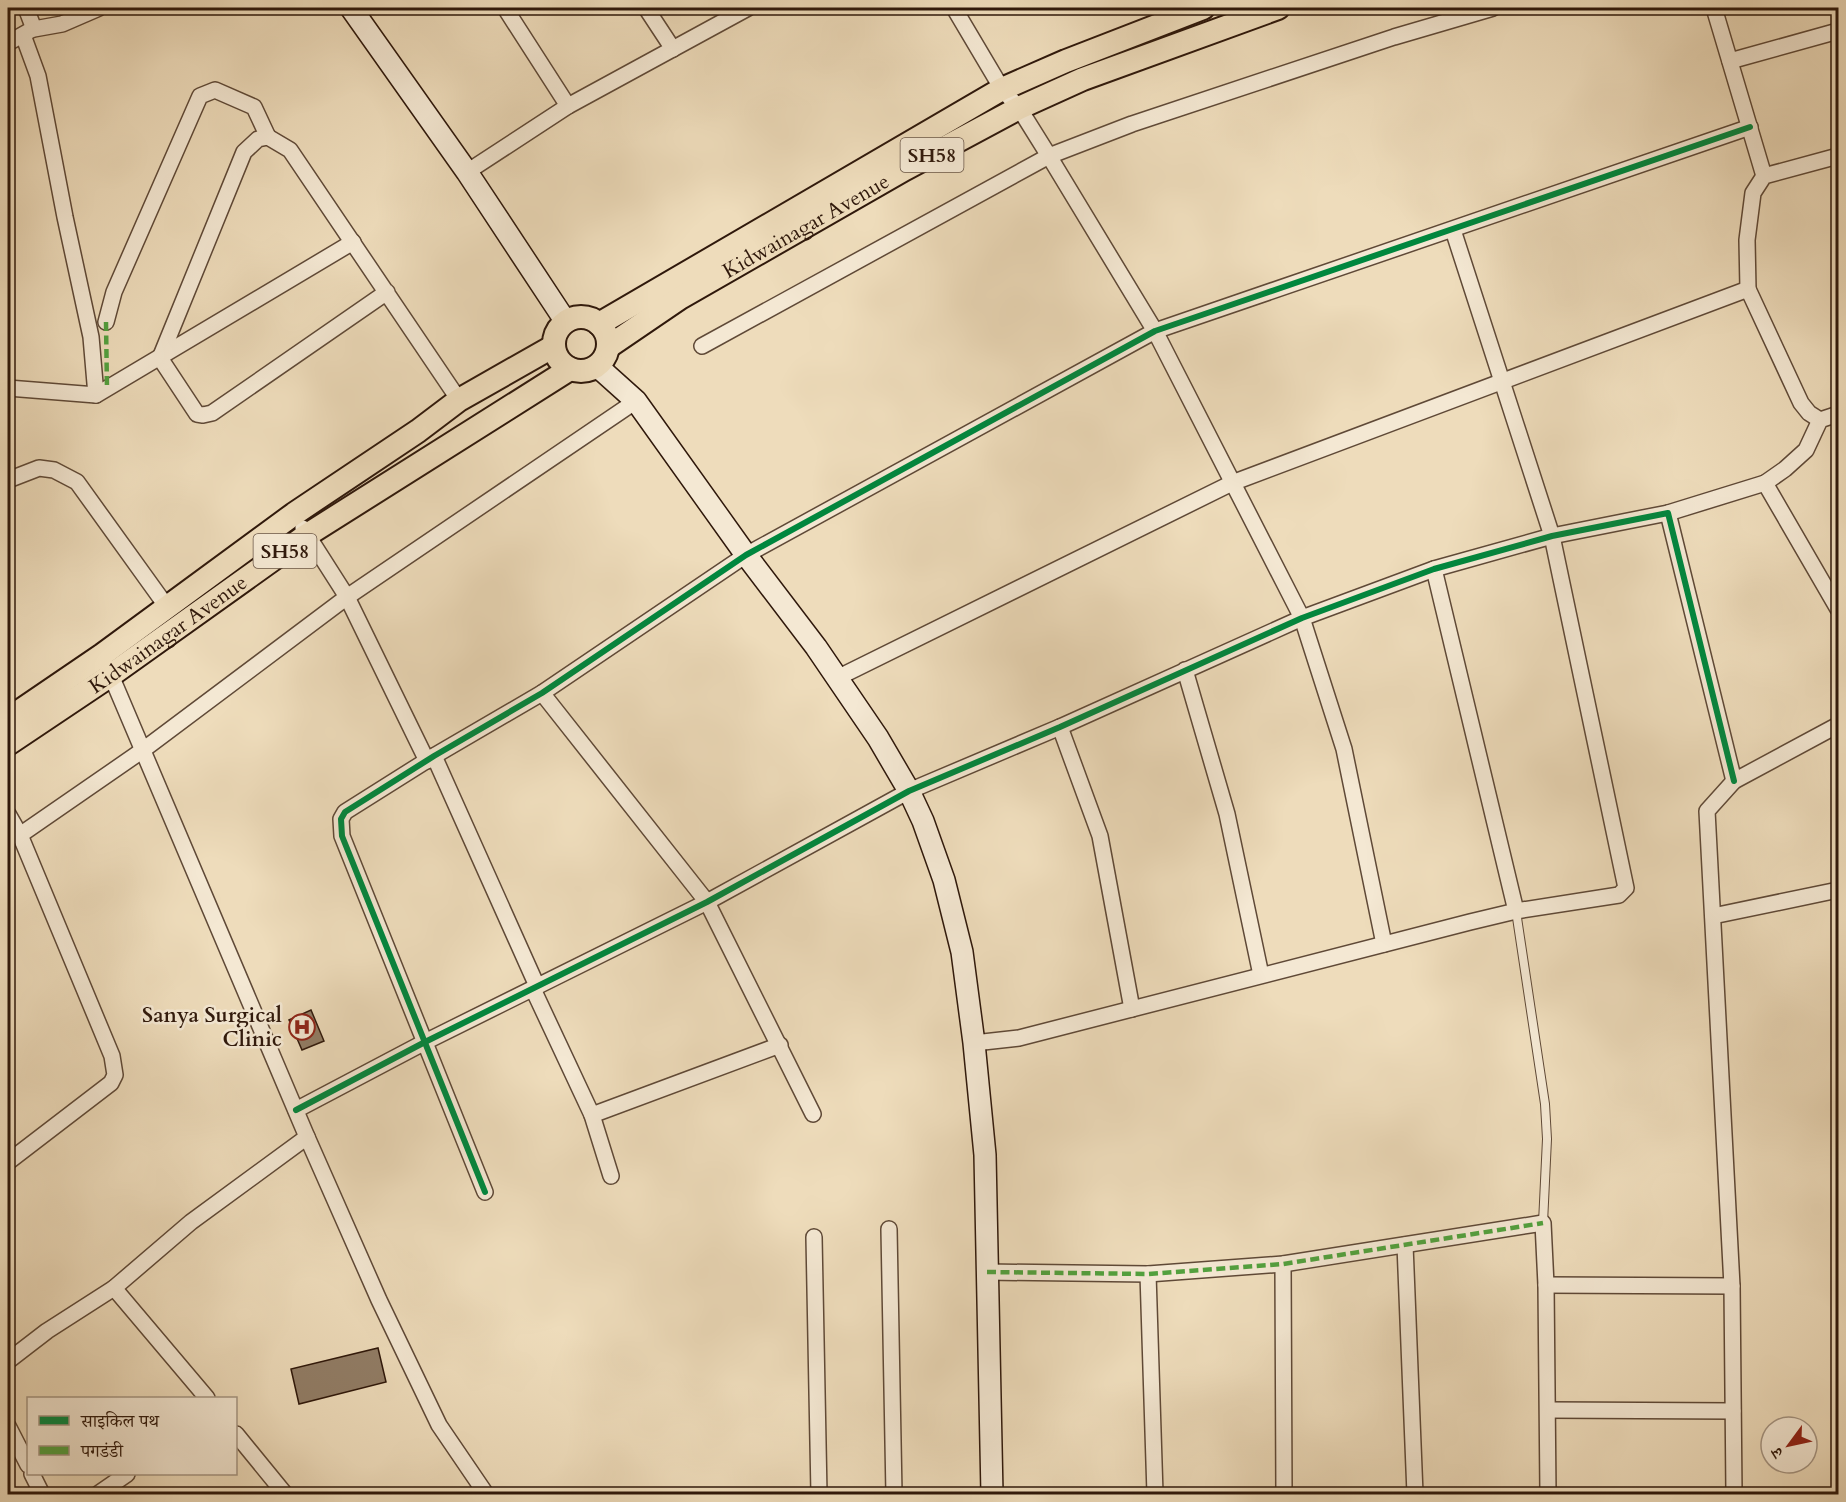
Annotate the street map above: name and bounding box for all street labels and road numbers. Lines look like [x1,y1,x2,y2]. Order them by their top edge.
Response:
road number: SH58 [900,138,964,172]
street label: Kidwainagar Avenue [717,167,894,285]
road number: SH58 [254,534,316,568]
street label: Kidwainagar Avenue [83,568,253,700]

